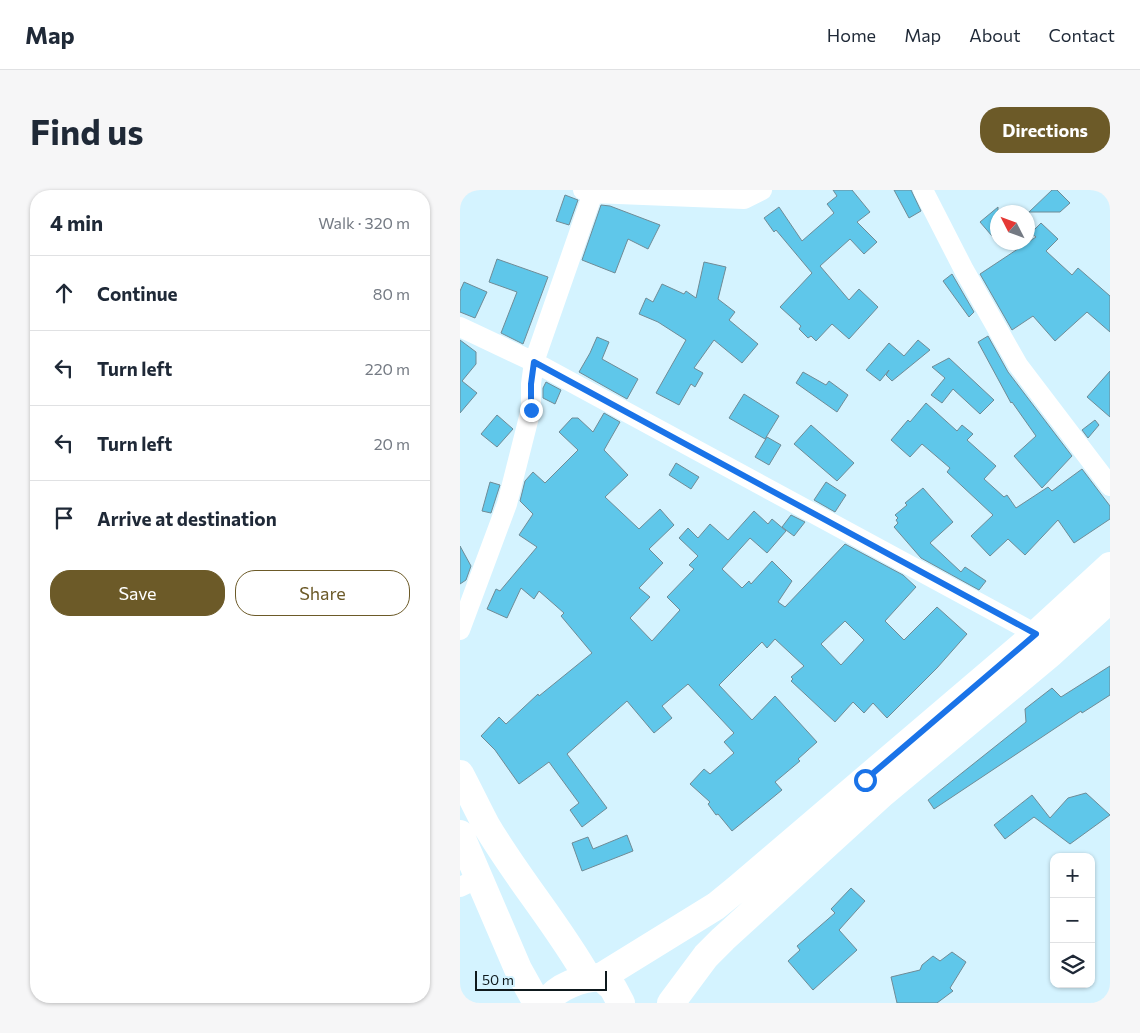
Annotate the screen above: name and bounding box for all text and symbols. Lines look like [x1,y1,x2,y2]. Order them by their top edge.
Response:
text: Map [25,20,75,49]
text: Home [827,24,876,46]
text: Map [904,24,941,46]
text: About [969,24,1021,46]
text: Contact [1049,24,1115,46]
button: Directions [980,107,1110,153]
text: Find us [30,109,144,152]
north arrow [990,205,1035,250]
text: 4 min [50,210,103,235]
text: Walk · 320 m [318,213,410,232]
icon: ahead [50,279,78,307]
text: Continue [97,282,177,305]
text: 80 m [373,284,410,303]
icon: left [50,354,78,382]
text: Turn left [97,357,172,380]
text: 220 m [365,359,410,378]
route end [520,399,543,422]
icon: left [50,429,78,457]
text: Turn left [97,432,172,455]
text: 20 m [374,434,410,453]
icon: arrive [50,504,78,532]
text: Arrive at destination [97,507,277,530]
button: Save [50,570,225,616]
button: Share [235,570,410,616]
route start [854,769,877,792]
map controls [1050,853,1095,988]
button: + [1050,853,1095,898]
button: − [1050,898,1095,943]
button: layers [1050,943,1095,988]
scale bar [475,968,608,991]
text: 50 m [482,971,514,988]

